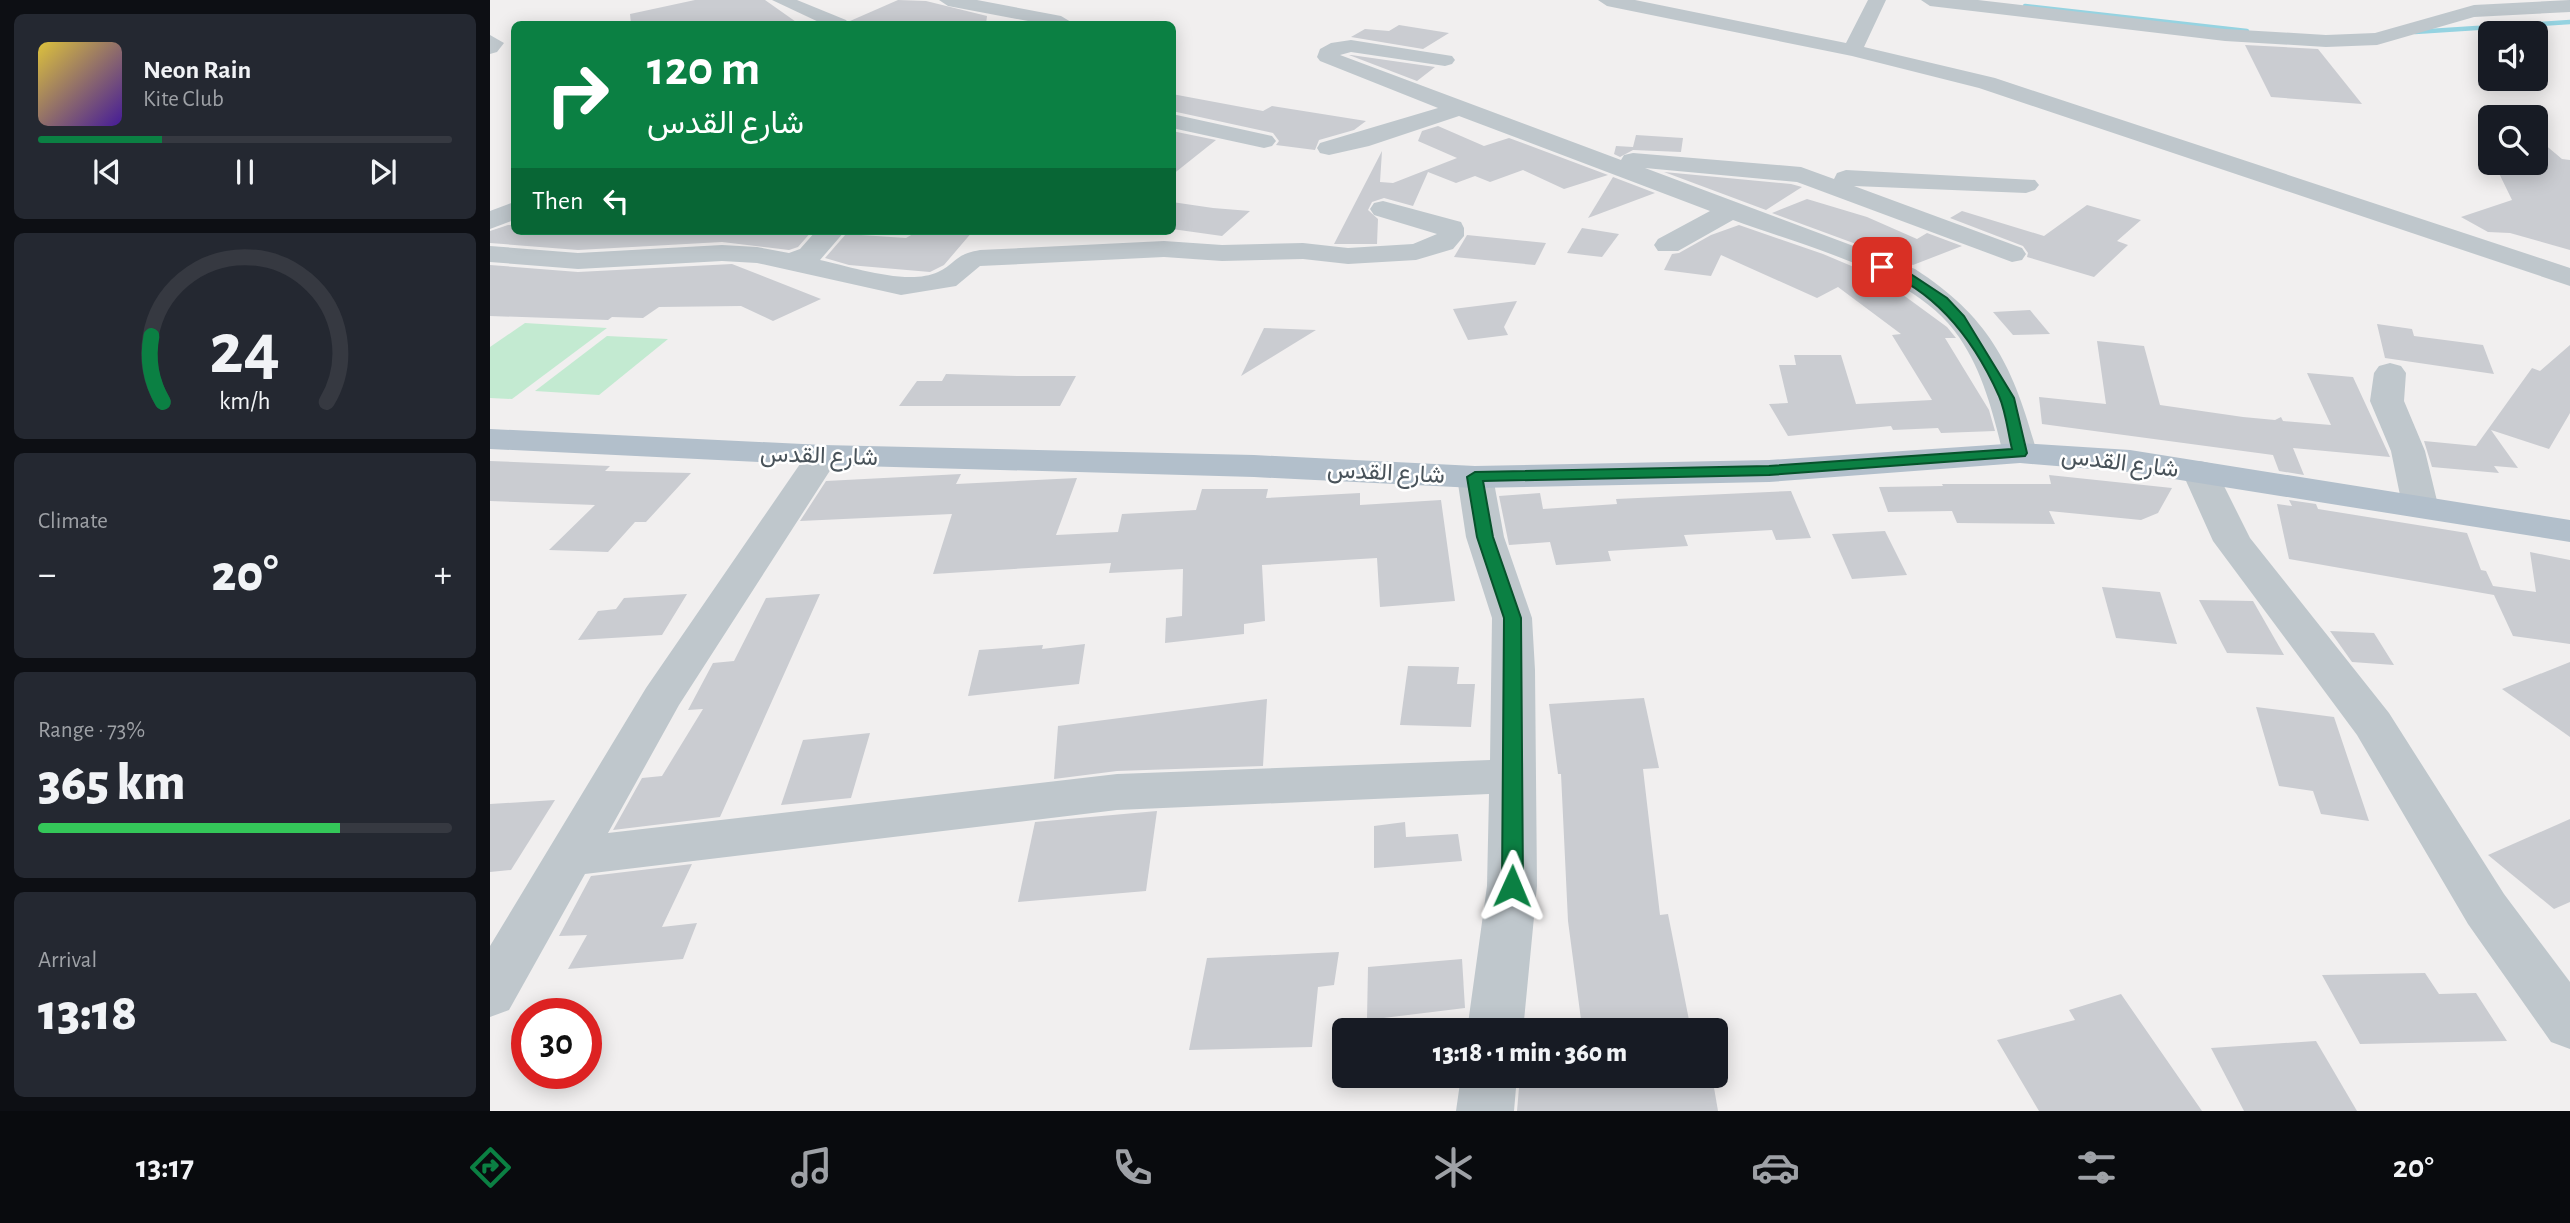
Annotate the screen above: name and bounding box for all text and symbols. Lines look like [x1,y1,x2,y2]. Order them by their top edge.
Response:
map controls [2478,21,2548,175]
button: sound [2478,21,2548,91]
text: 120 m [647,45,760,94]
icon: right [532,49,623,140]
text: Neon Rain [143,57,251,83]
text: Kite Club [143,88,224,111]
button: search [2478,105,2548,175]
text: شارع القدس [647,107,804,139]
icon: previous [88,153,126,191]
icon: pause [226,153,264,191]
icon: next [364,153,402,191]
icon: left [597,182,635,220]
text: Then [532,188,583,214]
pin [1852,237,1912,297]
icon: arrive [1863,248,1901,286]
text: 24 [210,315,280,388]
text: km/h [219,389,271,414]
street label: شارع القدس [760,442,878,473]
street label: شارع القدس [2060,444,2180,485]
street label: شارع القدس [1326,458,1445,491]
text: Climate [38,510,108,533]
text: 20° [211,548,279,600]
text: − [38,556,56,594]
text: + [434,556,452,594]
text: Range · 73% [38,719,145,742]
text: 365 km [38,757,185,809]
position arrow [1475,849,1549,923]
text: Arrival [38,949,97,972]
text: 13:18 [38,987,137,1039]
speed limit sign: 30 [511,998,602,1089]
text: 13:18 · 1 min · 360 m [1433,1040,1627,1066]
icon: directions [466,1143,515,1192]
icon: music [787,1143,836,1192]
icon: phone [1108,1143,1157,1192]
icon: climate [1429,1143,1478,1192]
icon: car [1751,1143,1800,1192]
icon: filters [2072,1143,2121,1192]
text: 13:17 [136,1151,194,1183]
text: 20° [2393,1151,2434,1183]

